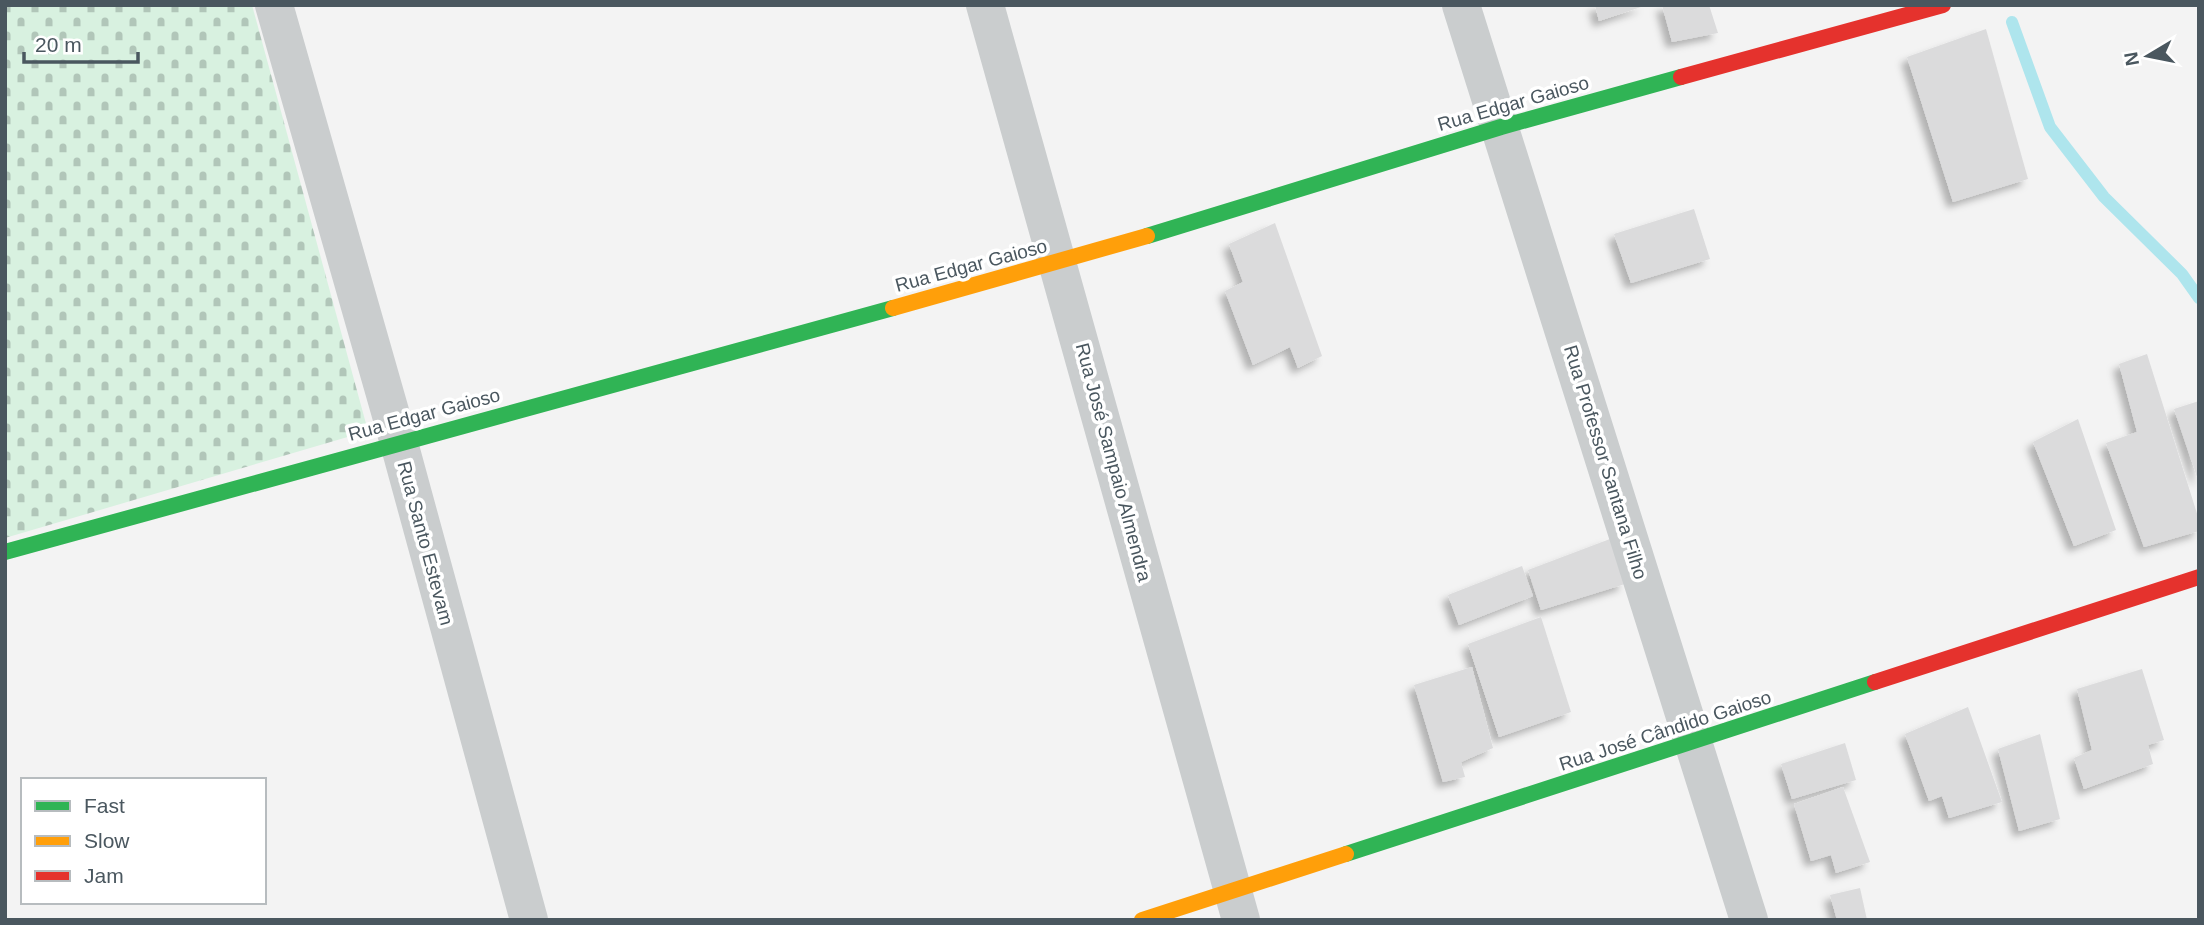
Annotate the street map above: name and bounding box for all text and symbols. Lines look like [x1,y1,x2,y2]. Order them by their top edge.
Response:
scale bar [24,21,138,65]
north arrow [2113,21,2183,91]
text: 20 m [35,33,82,56]
text: N [2120,50,2143,67]
street label: Rua Edgar Gaioso [1435,72,1591,135]
street label: Rua Edgar Gaioso [893,235,1049,296]
street label: Rua José Sampaio Almendra [1072,341,1156,584]
street label: Rua Professor Santana Filho [1560,342,1651,582]
street label: Rua Edgar Gaioso [346,384,502,445]
street label: Rua Santo Estevam [394,459,458,627]
street label: Rua José Cândido Gaioso [1556,686,1774,775]
legend [21,778,266,904]
text: Fast [84,794,125,817]
text: Slow [84,829,130,852]
text: Jam [84,864,124,887]

